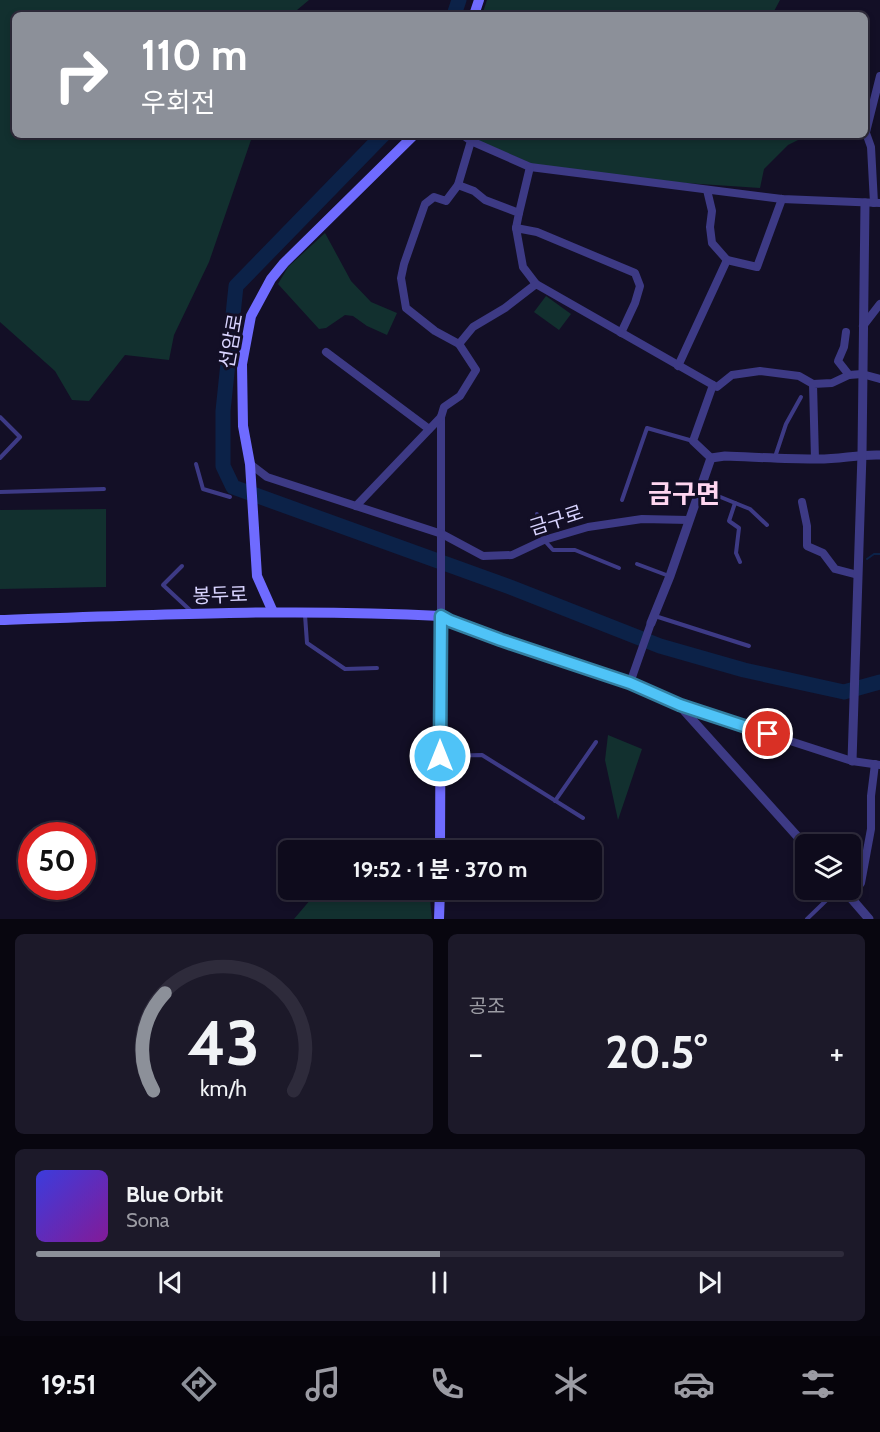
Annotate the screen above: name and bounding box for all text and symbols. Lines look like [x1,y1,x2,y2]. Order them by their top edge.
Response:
text: 110 m [141,29,248,81]
icon: right [42,36,120,114]
text: 우회전 [141,86,216,119]
street label: 선암로 [214,312,248,370]
district label: 금구면 [648,478,720,510]
street label: 금구로 [526,500,586,540]
street label: 봉두로 [192,582,248,608]
pin [742,708,793,759]
icon: arrive [751,717,784,750]
position arrow [408,724,472,788]
speed limit sign: 50 [18,822,96,900]
map controls [795,834,861,900]
button: layers [795,834,861,900]
text: 19:52 · 1 분 · 370 m [353,856,527,883]
text: 공조 [469,994,505,1018]
text: 43 [188,1005,260,1081]
text: 20.5° [605,1025,707,1079]
text: − [469,1033,483,1073]
text: + [829,1033,844,1073]
text: km/h [200,1075,247,1101]
text: Blue Orbit [126,1181,223,1208]
text: Sona [126,1208,169,1232]
icon: previous [154,1266,187,1299]
icon: pause [423,1266,456,1299]
icon: next [693,1266,726,1299]
icon: directions [178,1363,220,1405]
icon: music [302,1363,344,1405]
icon: phone [426,1363,468,1405]
icon: climate [550,1363,592,1405]
icon: car [673,1363,715,1405]
icon: filters [797,1363,839,1405]
text: 19:51 [41,1368,96,1401]

